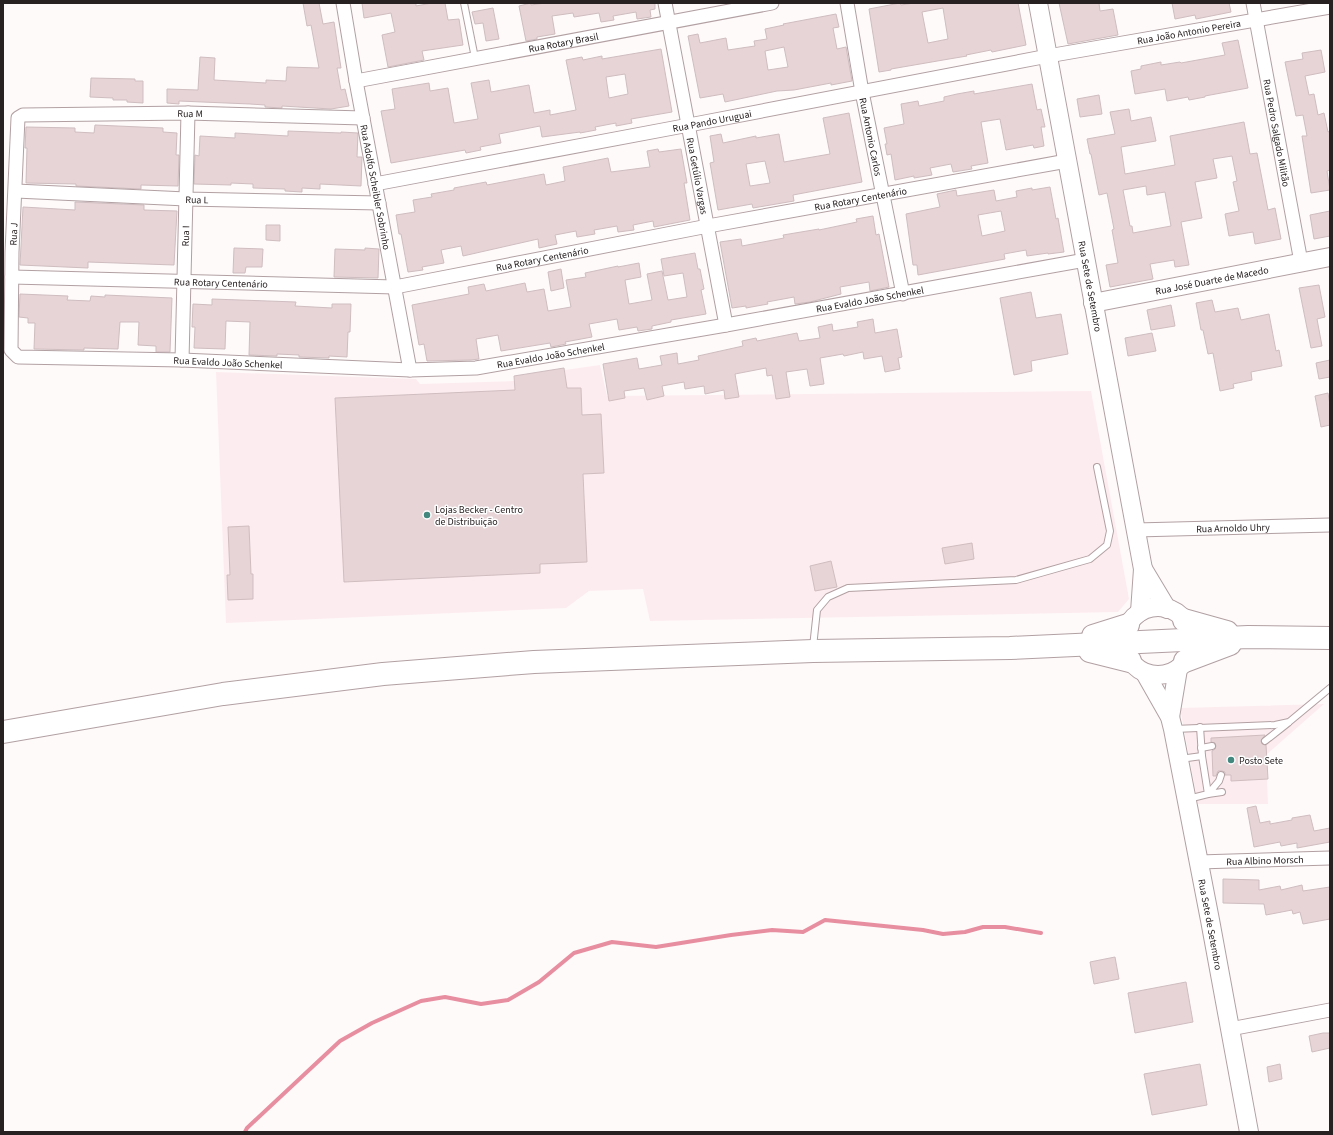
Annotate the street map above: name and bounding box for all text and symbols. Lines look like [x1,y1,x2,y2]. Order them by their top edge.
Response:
street label: Rua João Antonio Pereira [1136,17,1242,48]
street label: Rua Rotary Brasil [527,30,600,57]
street label: Rua Pedro Salgado Militão [1259,78,1293,188]
street label: Rua Antonio Carlos [855,97,885,177]
street label: Rua M [177,107,203,121]
street label: Rua Pando Uruguai [672,107,753,136]
street label: Rua Adolfo Scheibler Sobrinho [356,123,393,251]
street label: Rua Getúlio Vargas [683,136,711,216]
street label: Rua Rotary Centenário [813,184,908,215]
street label: Rua L [185,193,209,207]
street label: Rua J [6,222,22,246]
street label: Rua I [179,225,193,247]
street label: Rua Sete de Setembro [1074,240,1105,333]
street label: Rua Rotary Centenário [495,243,590,275]
street label: Rua José Duarte de Macedo [1154,263,1270,299]
street label: Rua Rotary Centenário [174,275,268,292]
street label: Rua Evaldo João Schenkel [815,283,925,317]
street label: Rua Evaldo João Schenkel [496,340,606,372]
street label: Rua Evaldo João Schenkel [173,354,283,372]
place label: Lojas Becker - Centro de Distribuição [435,503,523,529]
marker: Lojas Becker - Centro de Distribuição [422,510,432,520]
street label: Rua Arnoldo Uhry [1196,521,1270,536]
place label: Posto Sete [1239,754,1283,768]
marker: Posto Sete [1226,755,1236,765]
street label: Rua Albino Morsch [1226,853,1304,869]
street label: Rua Sete de Setembro [1194,878,1225,971]

